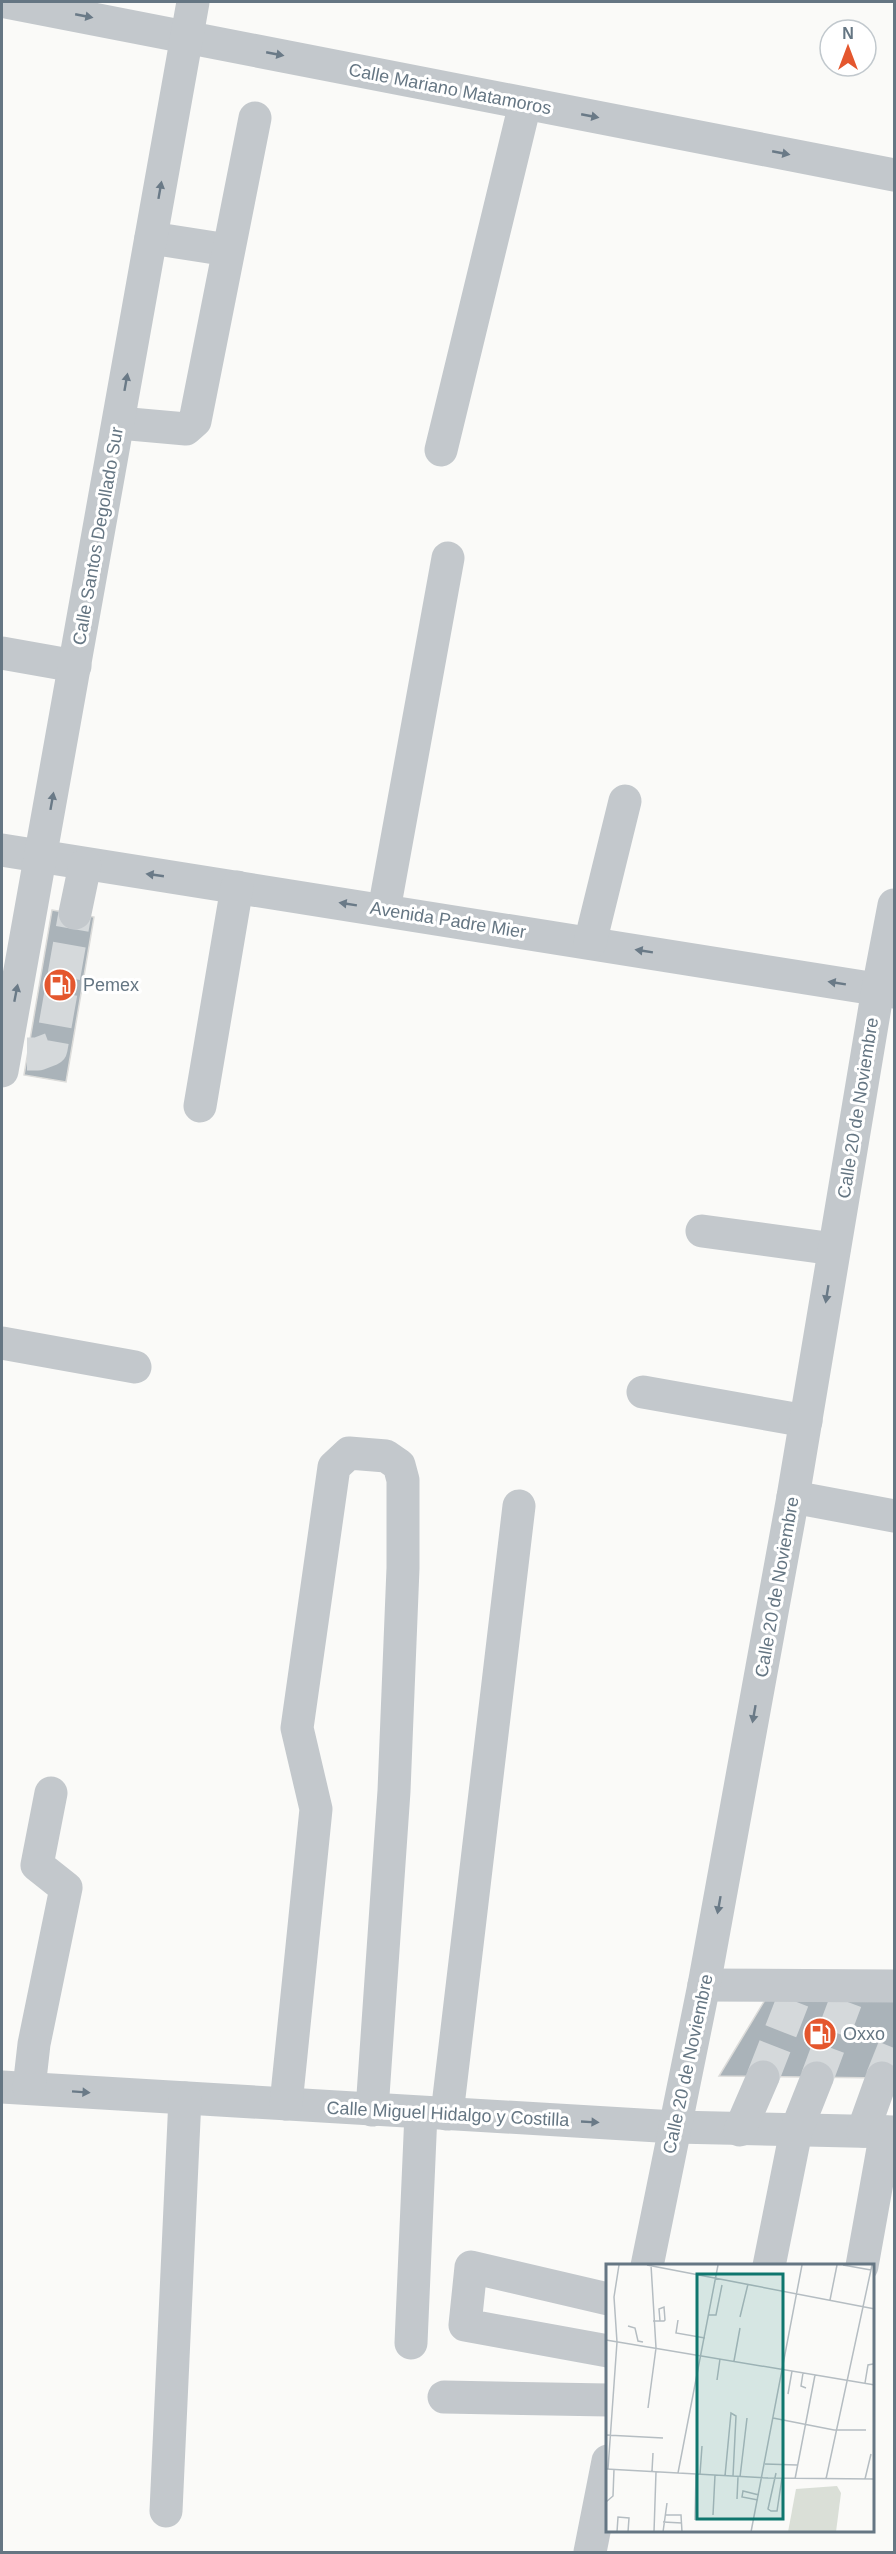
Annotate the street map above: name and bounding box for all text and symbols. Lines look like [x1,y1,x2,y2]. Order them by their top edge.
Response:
one-way arrow [74,12,93,21]
north arrow [818,18,878,78]
text: N [842,25,854,42]
one-way arrow [266,50,285,59]
street label: Calle Mariano Matamoros [347,60,553,118]
one-way arrow [581,112,600,121]
one-way arrow [772,149,791,158]
one-way arrow [156,180,165,199]
one-way arrow [122,372,131,391]
street label: Calle Santos Degollado Sur [69,425,127,647]
one-way arrow [47,791,56,810]
one-way arrow [146,871,165,880]
street label: Avenida Padre Mier [369,898,527,942]
one-way arrow [338,900,357,909]
one-way arrow [635,947,654,956]
fuel station icon: Pemex [42,967,78,1003]
place label: Pemex [83,975,139,995]
one-way arrow [827,978,846,987]
one-way arrow [12,983,21,1002]
street label: Calle 20 de Noviembre [834,1016,882,1200]
one-way arrow [822,1285,831,1304]
street label: Calle 20 de Noviembre [751,1495,803,1679]
one-way arrow [749,1704,758,1723]
one-way arrow [714,1896,723,1915]
street label: Calle 20 de Noviembre [659,1972,717,2156]
fuel station icon: Oxxo [802,2016,838,2052]
place label: Oxxo [843,2024,885,2044]
one-way arrow [71,2087,90,2096]
street label: Calle Miguel Hidalgo y Costilla [326,2098,571,2130]
one-way arrow [580,2118,599,2127]
inset map [606,2264,875,2533]

